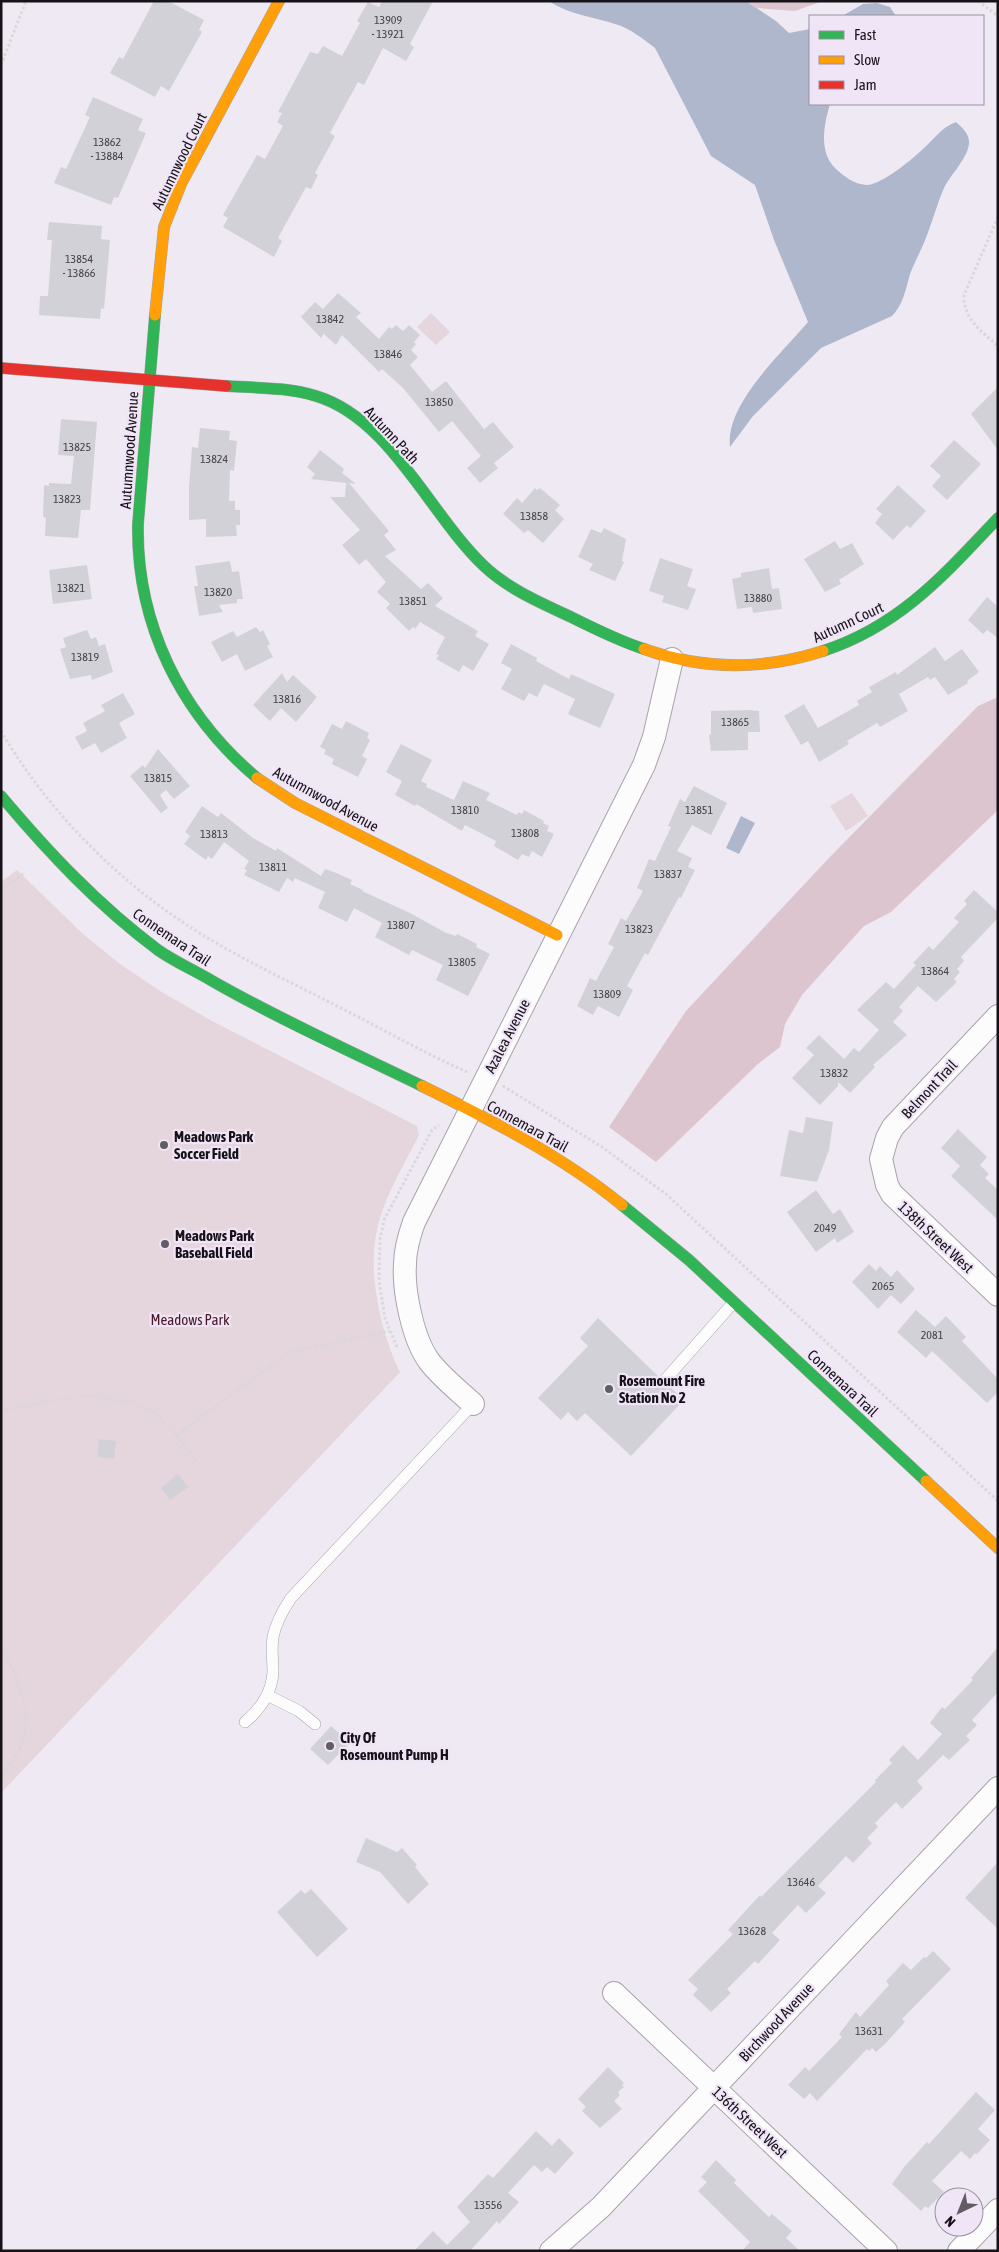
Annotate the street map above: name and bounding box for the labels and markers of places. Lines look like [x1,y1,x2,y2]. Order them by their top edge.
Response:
place label: Meadows Park Soccer Field [174,1128,254,1162]
marker: Meadows Park Soccer Field [158,1139,170,1151]
place label: Meadows Park Baseball Field [175,1227,255,1261]
marker: Meadows Park Baseball Field [159,1238,171,1250]
place label: Rosemount Fire Station No 2 [619,1372,705,1406]
marker: Rosemount Fire Station No 2 [603,1383,615,1395]
place label: City Of Rosemount Pump H [340,1729,449,1763]
marker: City Of Rosemount Pump H [324,1740,336,1752]

